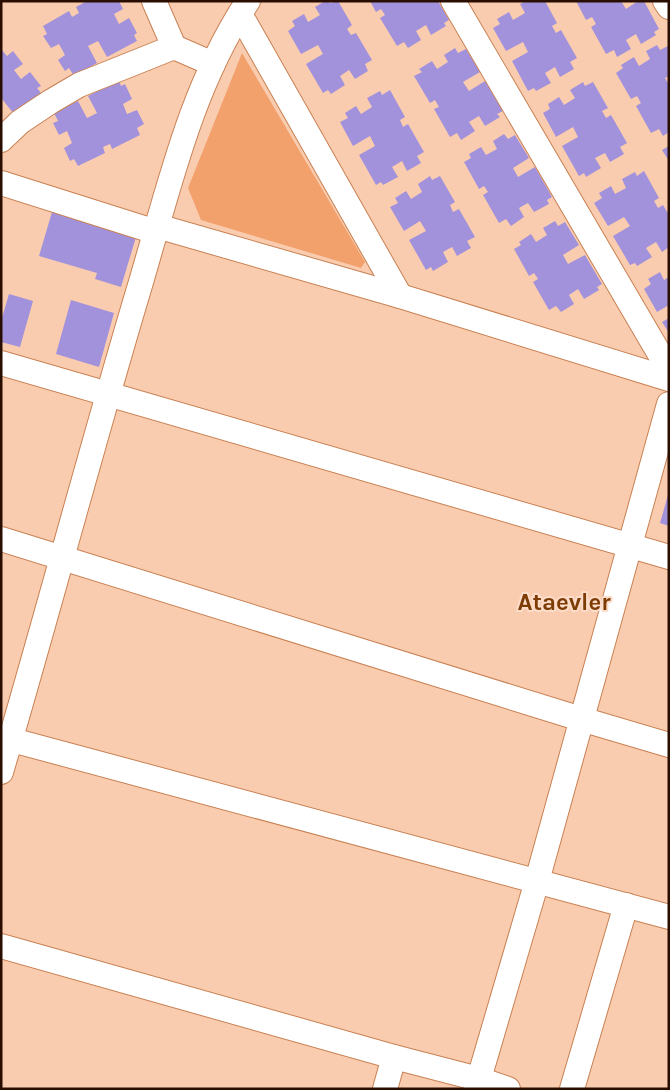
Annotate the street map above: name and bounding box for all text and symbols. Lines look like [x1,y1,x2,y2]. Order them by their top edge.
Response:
district label: Ataevler [517,588,611,616]

